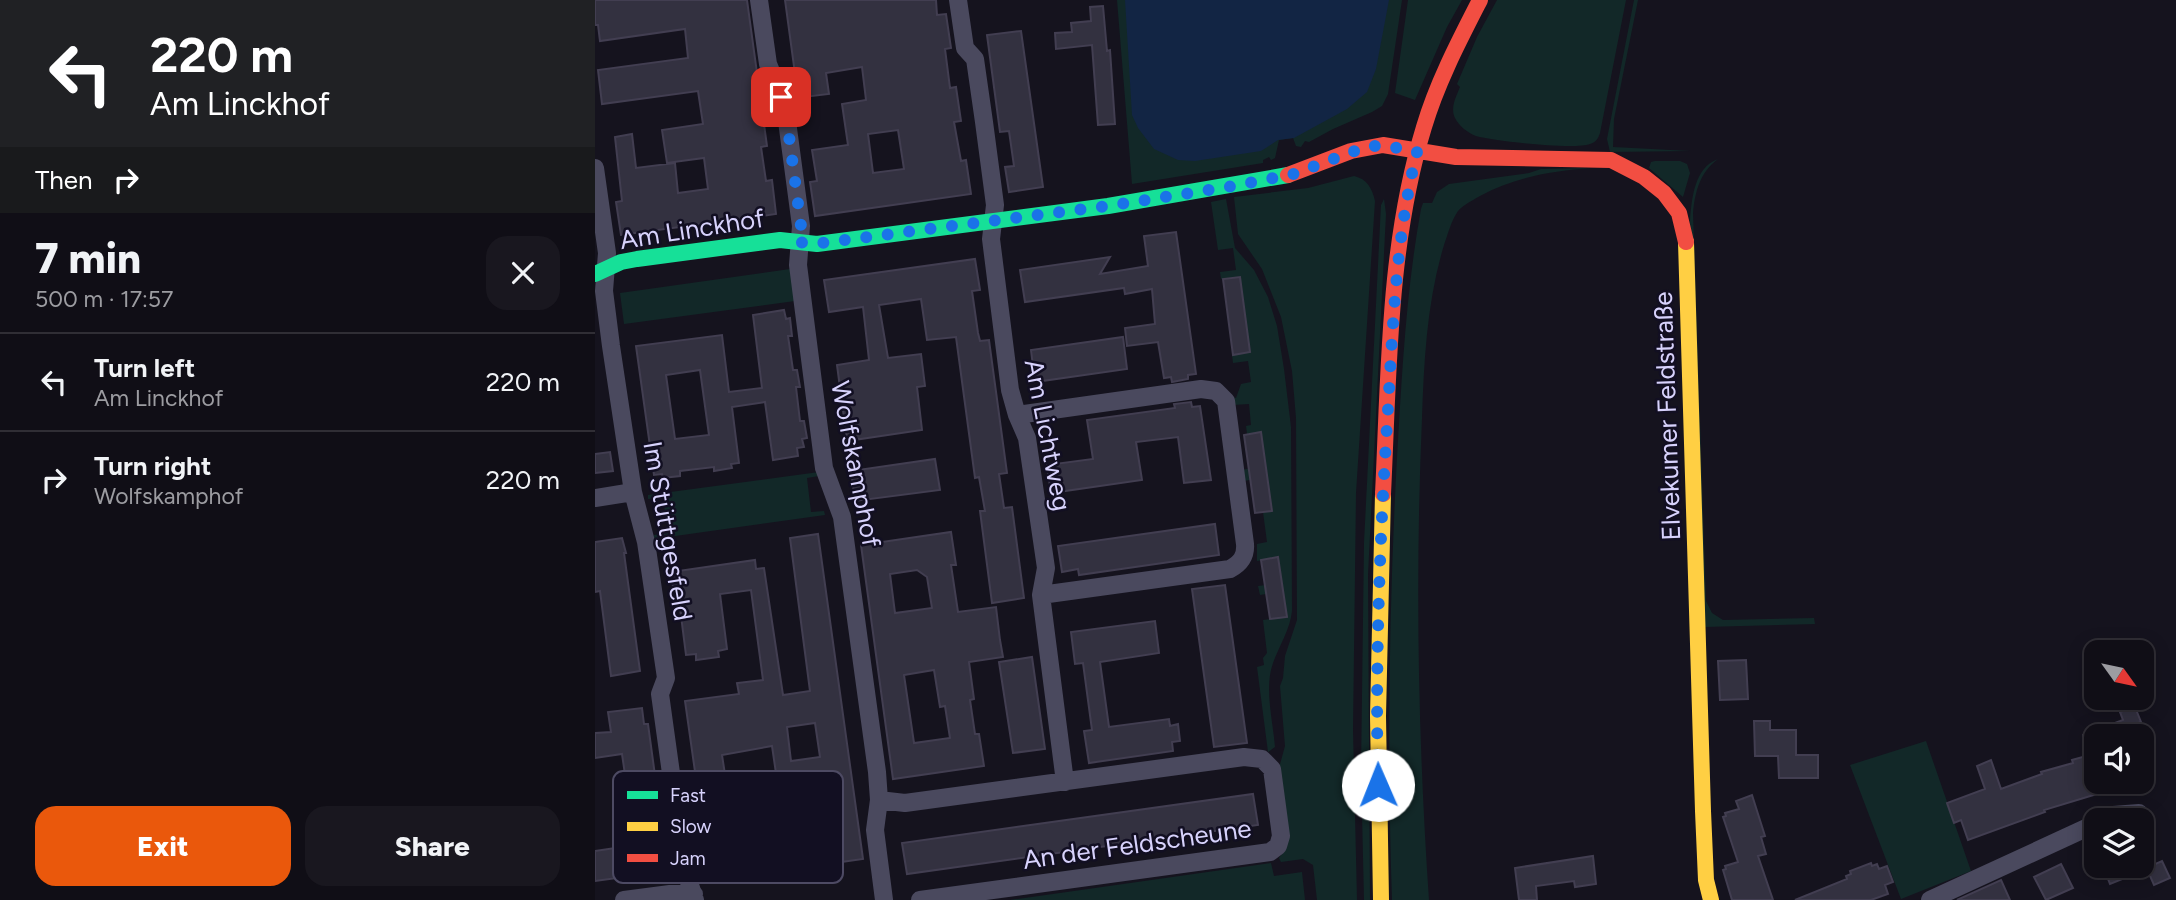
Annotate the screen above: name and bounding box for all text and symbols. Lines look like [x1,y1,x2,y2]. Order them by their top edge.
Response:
text: 220 m [150,25,293,84]
icon: left [35,28,126,119]
pin [751,67,811,127]
icon: arrive [762,78,800,116]
text: Am Linckhof [150,85,330,123]
icon: right [107,161,145,199]
text: Then [35,164,93,196]
street label: Am Linckhof [617,202,767,256]
text: 7 min [35,233,141,284]
button: close [486,236,560,310]
text: 500 m · 17:57 [35,285,173,313]
street label: Elvekumer Feldstraße [1647,291,1687,541]
text: Turn left [94,352,195,384]
street label: Am Lichtweg [1018,357,1078,513]
icon: left [35,363,73,401]
text: 220 m [486,366,560,398]
street label: Wolfskamphof [824,378,888,550]
text: Am Linckhof [94,384,223,412]
street label: Im Stüttgesfeld [636,439,700,623]
text: Turn right [94,450,211,482]
icon: right [35,461,73,499]
text: 220 m [486,464,560,496]
text: Wolfskamphof [94,482,243,510]
north arrow [2084,640,2154,710]
map controls [2084,640,2154,878]
button: sound [2084,724,2154,794]
position arrow [1341,748,1415,822]
legend [613,771,843,883]
text: Fast [670,784,706,807]
button: Exit [35,806,291,886]
button: Share [305,806,560,886]
button: layers [2084,808,2154,878]
street label: An der Feldscheune [1021,812,1253,876]
text: Slow [670,815,712,838]
text: Jam [670,847,706,870]

